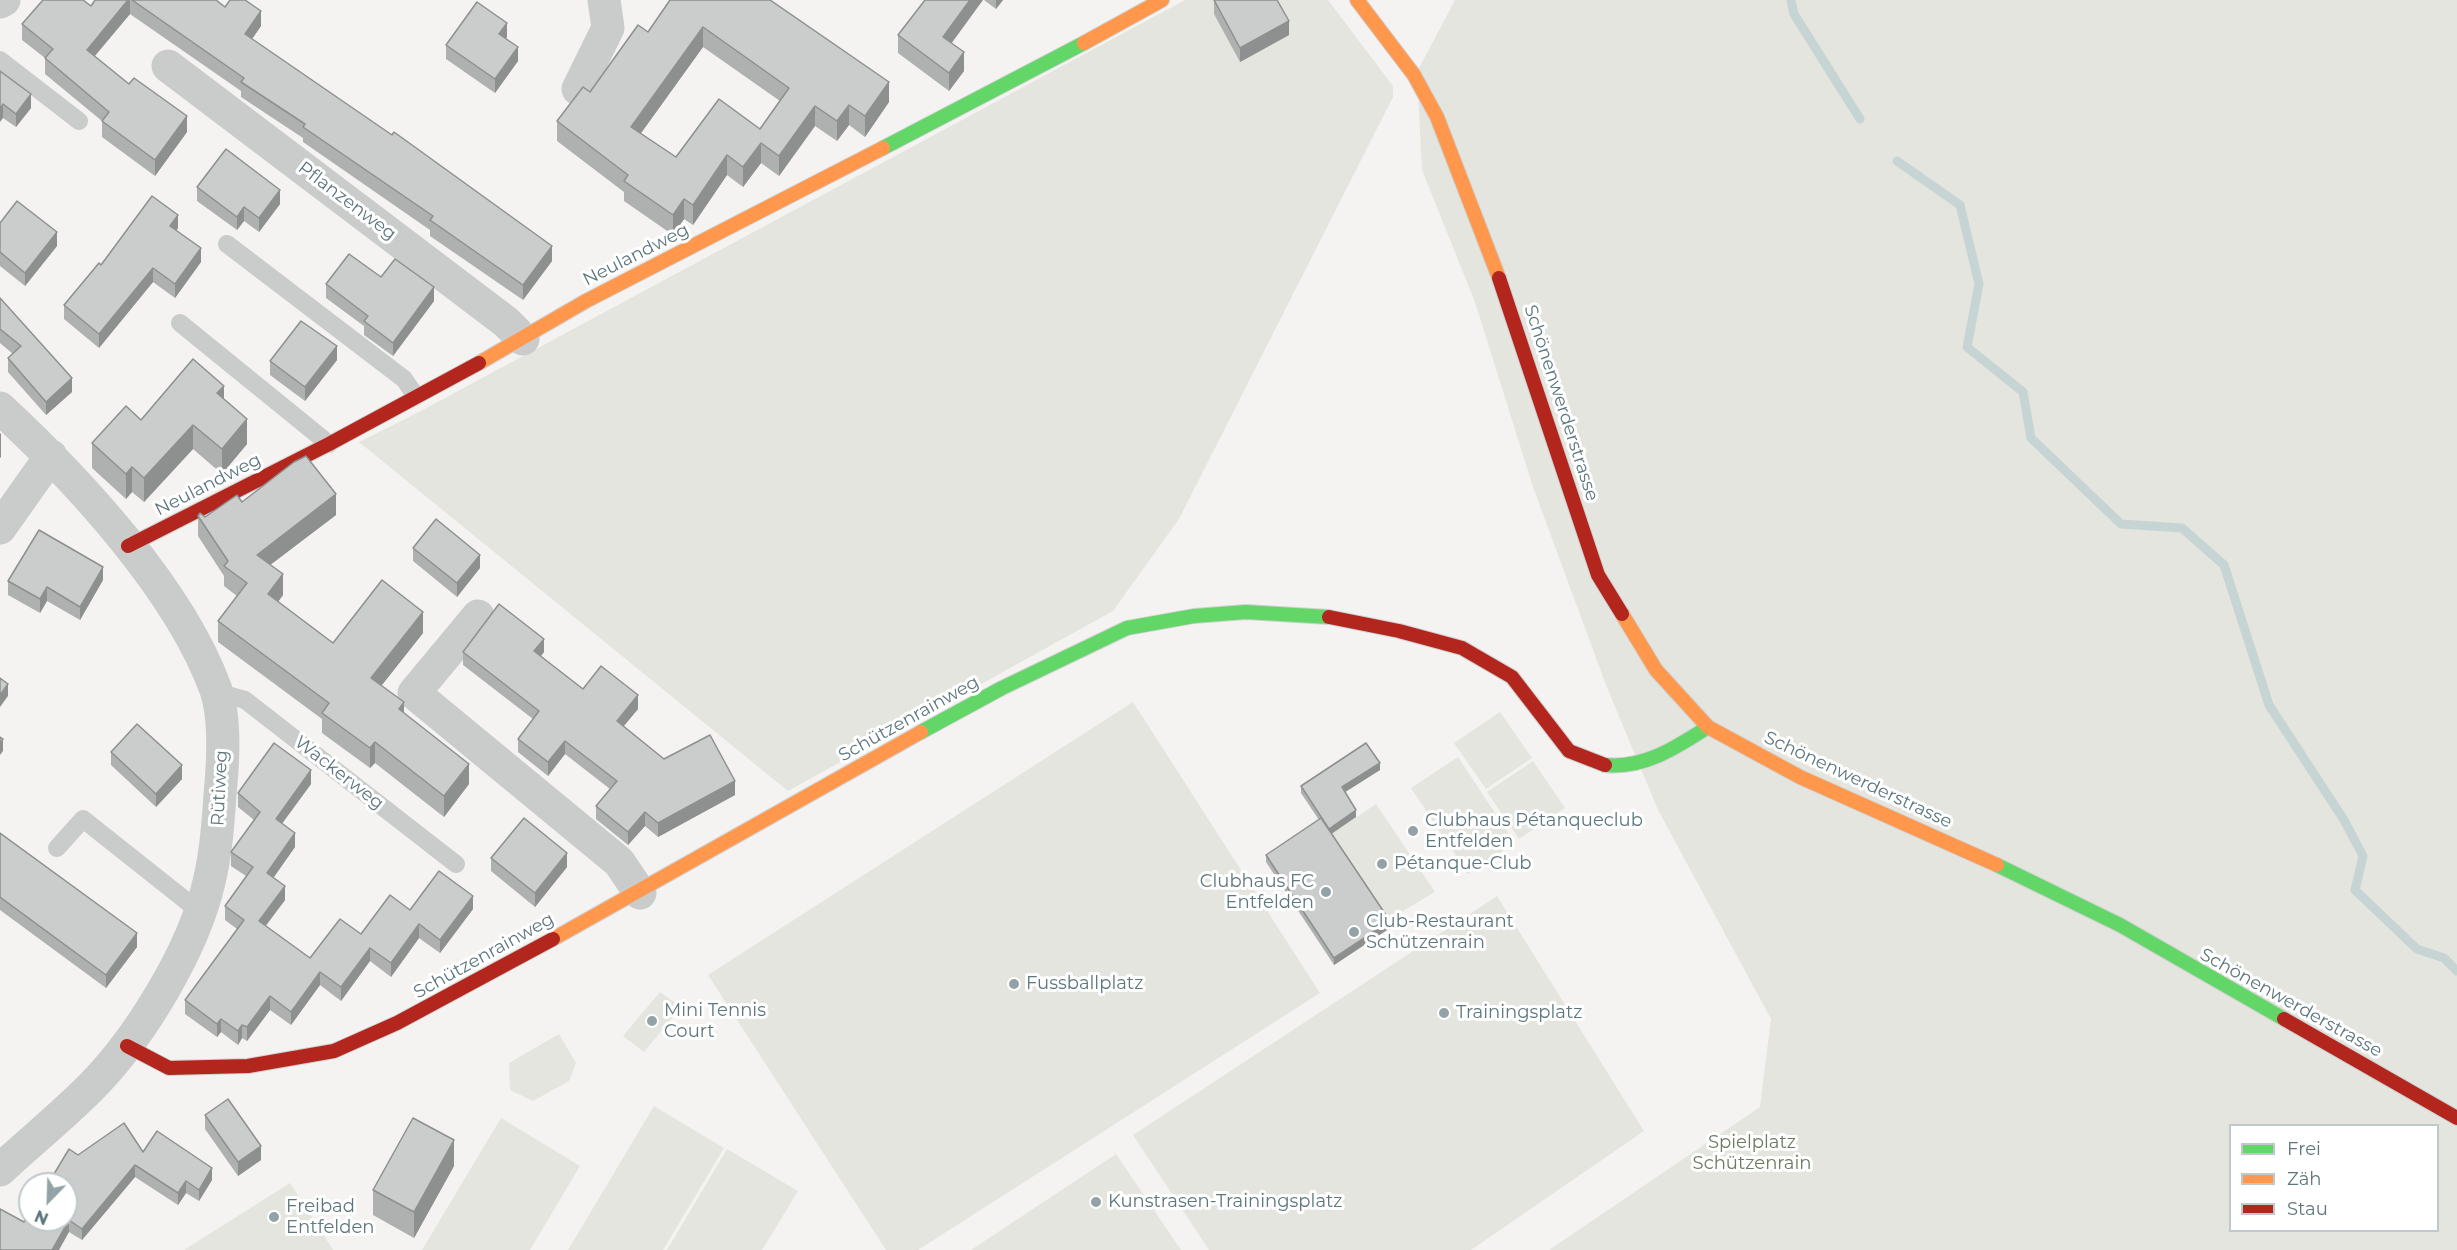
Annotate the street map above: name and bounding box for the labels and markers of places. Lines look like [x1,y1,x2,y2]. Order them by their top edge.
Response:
place label: Clubhaus Pétanqueclub Entfelden [1425,810,1643,852]
marker: Clubhaus Pétanqueclub Entfelden [1406,824,1420,838]
place label: Pétanque-Club [1394,853,1532,875]
marker: Pétanque-Club [1375,857,1389,871]
place label: Clubhaus FC Entfelden [1200,871,1314,914]
marker: Clubhaus FC Entfelden [1319,885,1333,899]
place label: Club-Restaurant Schützenrain [1366,911,1514,954]
marker: Club-Restaurant Schützenrain [1347,925,1361,939]
place label: Fussballplatz [1026,973,1143,995]
marker: Fussballplatz [1007,977,1021,991]
place label: Mini Tennis Court [664,1000,766,1042]
place label: Trainingsplatz [1456,1002,1582,1024]
marker: Trainingsplatz [1437,1006,1451,1020]
marker: Mini Tennis Court [645,1014,659,1028]
place label: Kunstrasen-Trainingsplatz [1108,1191,1343,1213]
marker: Kunstrasen-Trainingsplatz [1089,1195,1103,1209]
place label: Freibad Entfelden [286,1196,374,1238]
marker: Freibad Entfelden [267,1210,281,1224]

